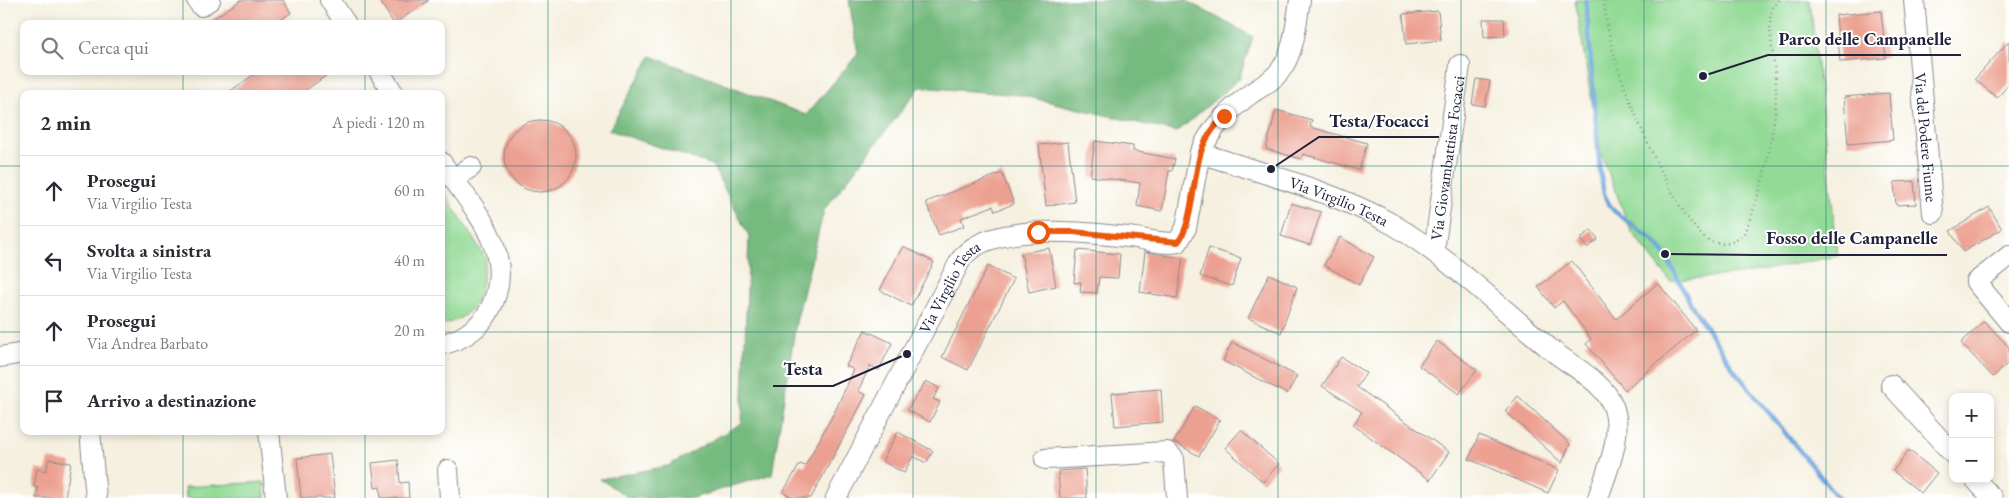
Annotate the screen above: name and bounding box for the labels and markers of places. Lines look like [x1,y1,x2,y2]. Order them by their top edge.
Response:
callout: Parco delle Campanelle [1768,22,1961,55]
callout: Testa/Focacci [1319,104,1439,137]
callout: Fosso delle Campanelle [1756,222,1947,255]
callout: Testa [773,353,833,386]

